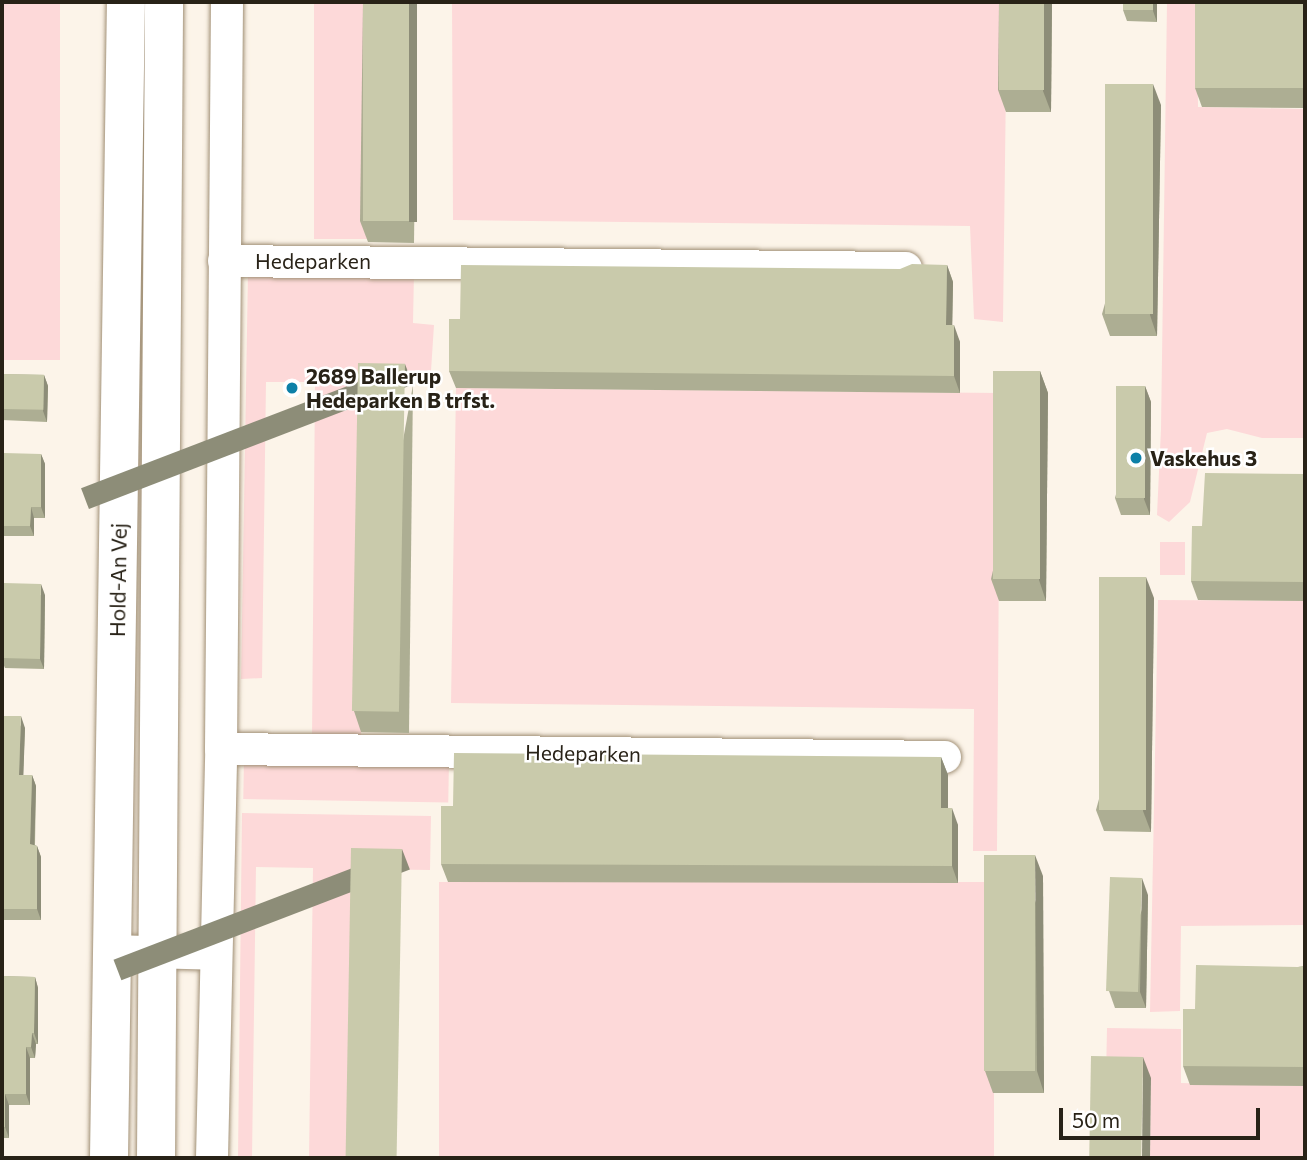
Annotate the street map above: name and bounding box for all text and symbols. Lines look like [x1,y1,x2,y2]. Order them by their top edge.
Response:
street label: Hedeparken [255,248,371,274]
place label: 2689 Ballerup Hedeparken B trfst. [306,363,495,413]
marker: 2689 Ballerup Hedeparken B trfst. [284,380,300,396]
place label: Vaskehus 3 [1150,445,1257,471]
marker: Vaskehus 3 [1128,450,1144,466]
street label: Hold-An Vej [104,523,132,637]
street label: Hedeparken [525,739,641,767]
scale bar [1062,1094,1263,1138]
text: 50 m [1072,1107,1120,1132]

